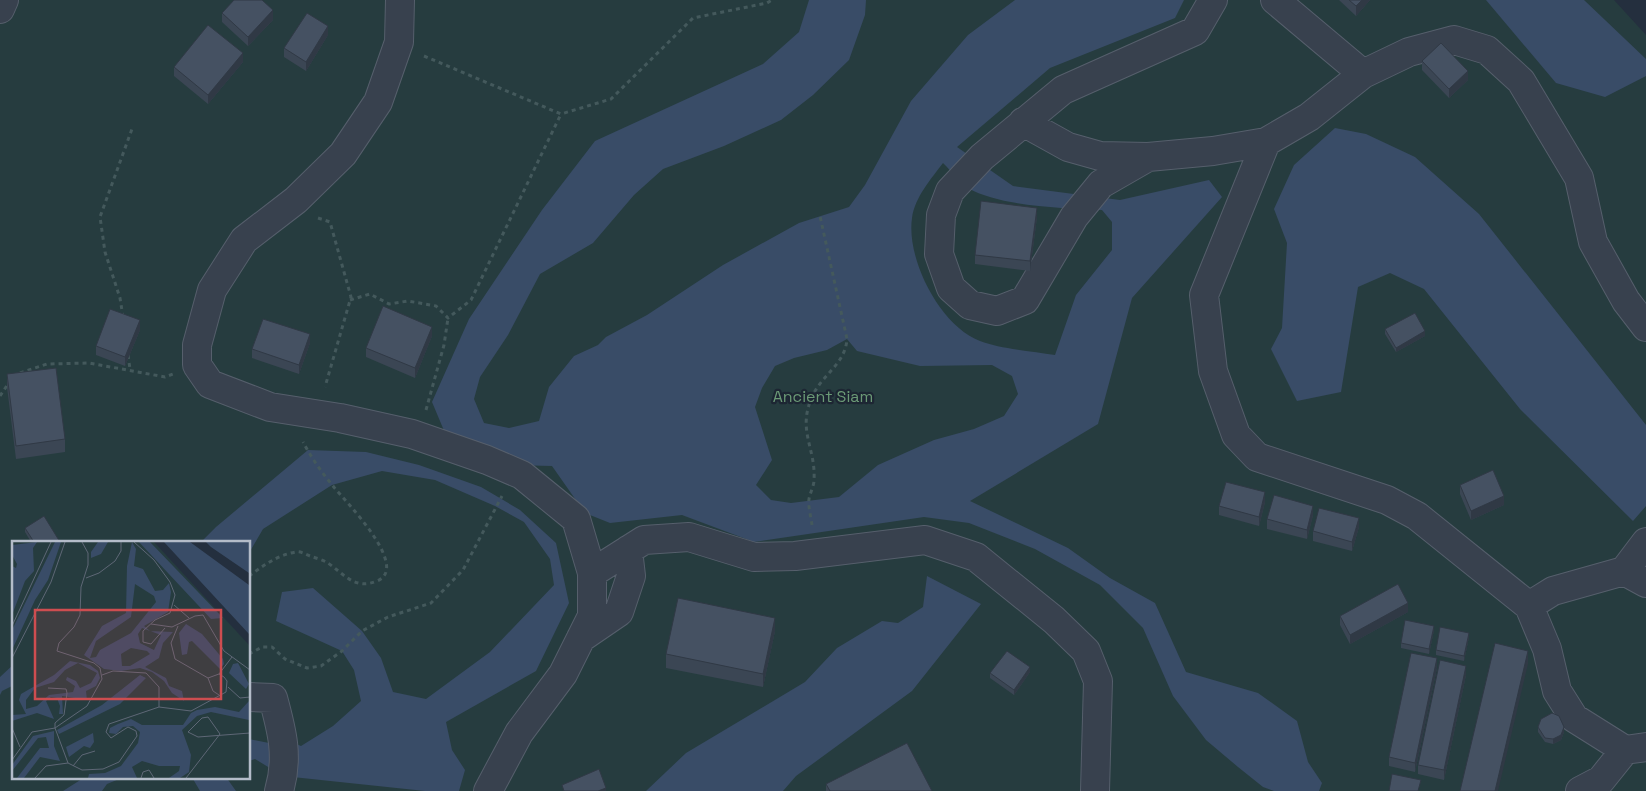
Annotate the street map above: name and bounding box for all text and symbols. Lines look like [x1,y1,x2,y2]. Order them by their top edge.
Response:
park label: Ancient Siam [773,386,873,407]
inset map [12,541,250,778]

